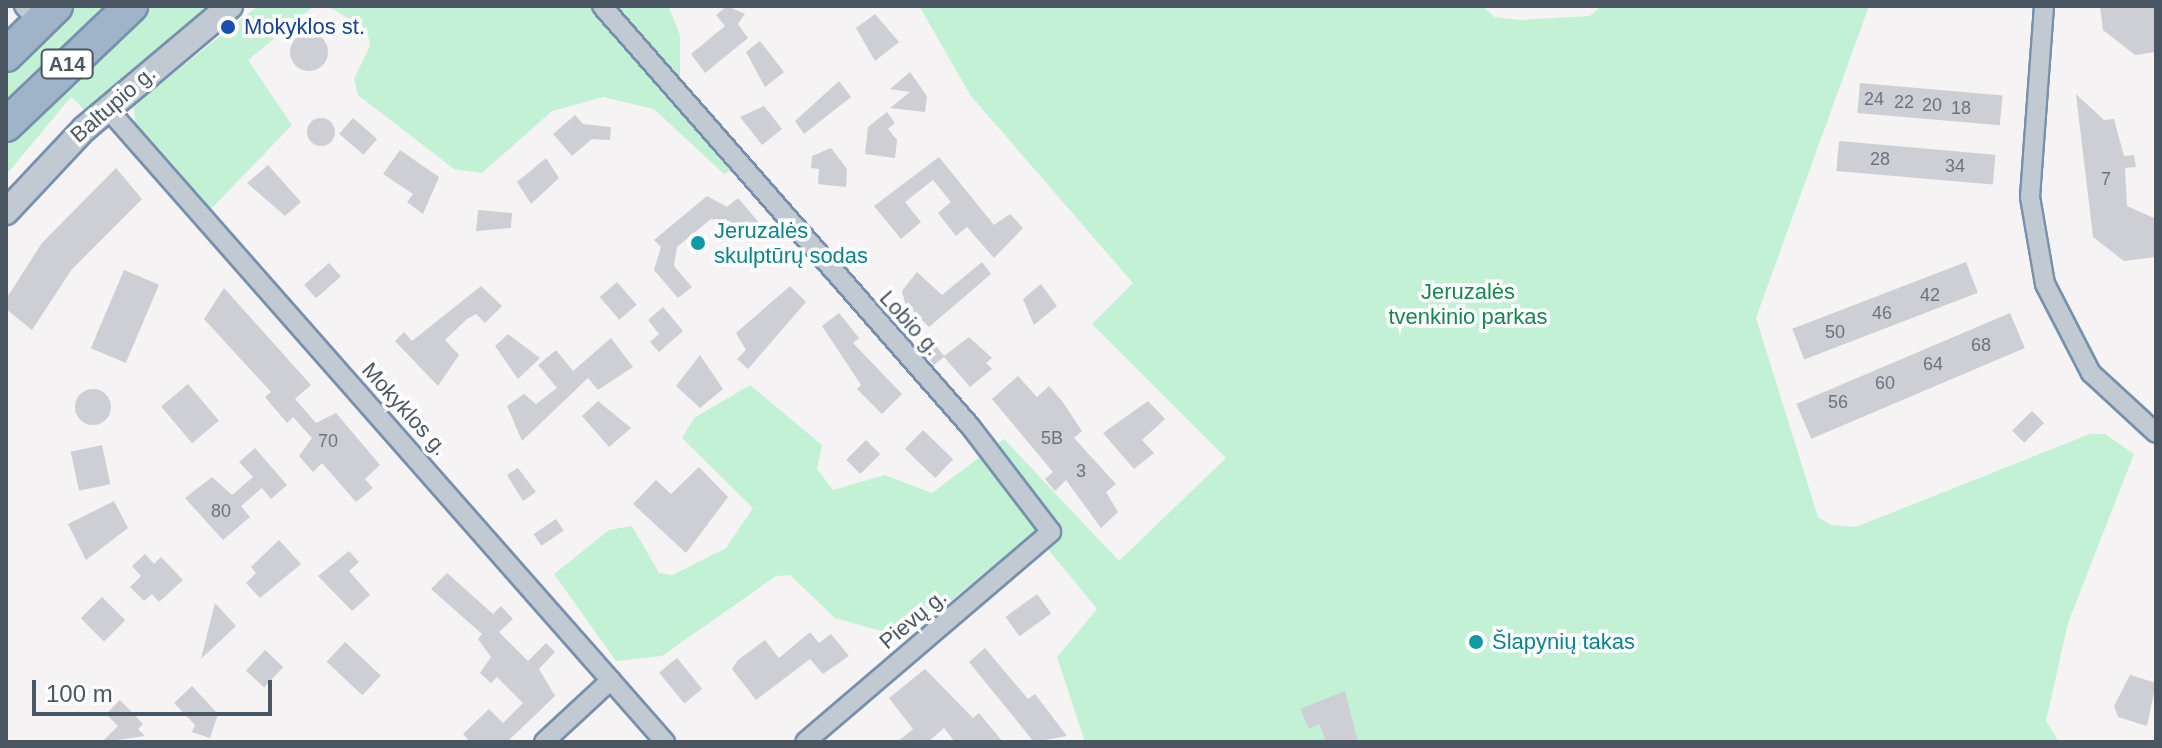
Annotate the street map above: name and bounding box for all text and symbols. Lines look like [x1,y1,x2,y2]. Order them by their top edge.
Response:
place label: Mokyklos st. [244,14,365,40]
marker: Mokyklos st. [219,18,237,36]
road number: A14 [39,48,95,80]
street label: Baltupio g. [65,60,161,148]
house number: 24 [1864,88,1884,110]
house number: 22 [1894,91,1914,113]
house number: 20 [1922,94,1942,116]
house number: 18 [1951,97,1971,119]
house number: 28 [1870,148,1890,170]
house number: 34 [1945,155,1965,177]
house number: 7 [2101,168,2111,190]
place label: Jeruzalės skulptūrų sodas [714,217,868,268]
marker: Jeruzalės skulptūrų sodas [689,234,707,252]
park label: Jeruzalės tvenkinio parkas [1389,278,1547,330]
house number: 42 [1920,284,1940,306]
street label: Lobio g. [874,285,946,361]
house number: 46 [1872,302,1892,324]
house number: 50 [1825,321,1845,343]
house number: 68 [1971,334,1991,356]
house number: 64 [1923,353,1943,375]
street label: Mokyklos g. [356,357,454,461]
house number: 60 [1875,372,1895,394]
house number: 56 [1828,391,1848,413]
house number: 5B [1041,427,1063,449]
house number: 70 [318,430,338,452]
house number: 3 [1076,460,1086,482]
house number: 80 [211,500,231,522]
street label: Pievų g. [874,583,952,655]
place label: Šlapynių takas [1492,629,1635,655]
marker: Šlapynių takas [1467,633,1485,651]
scale bar [36,664,276,714]
text: 100 m [46,680,113,707]

